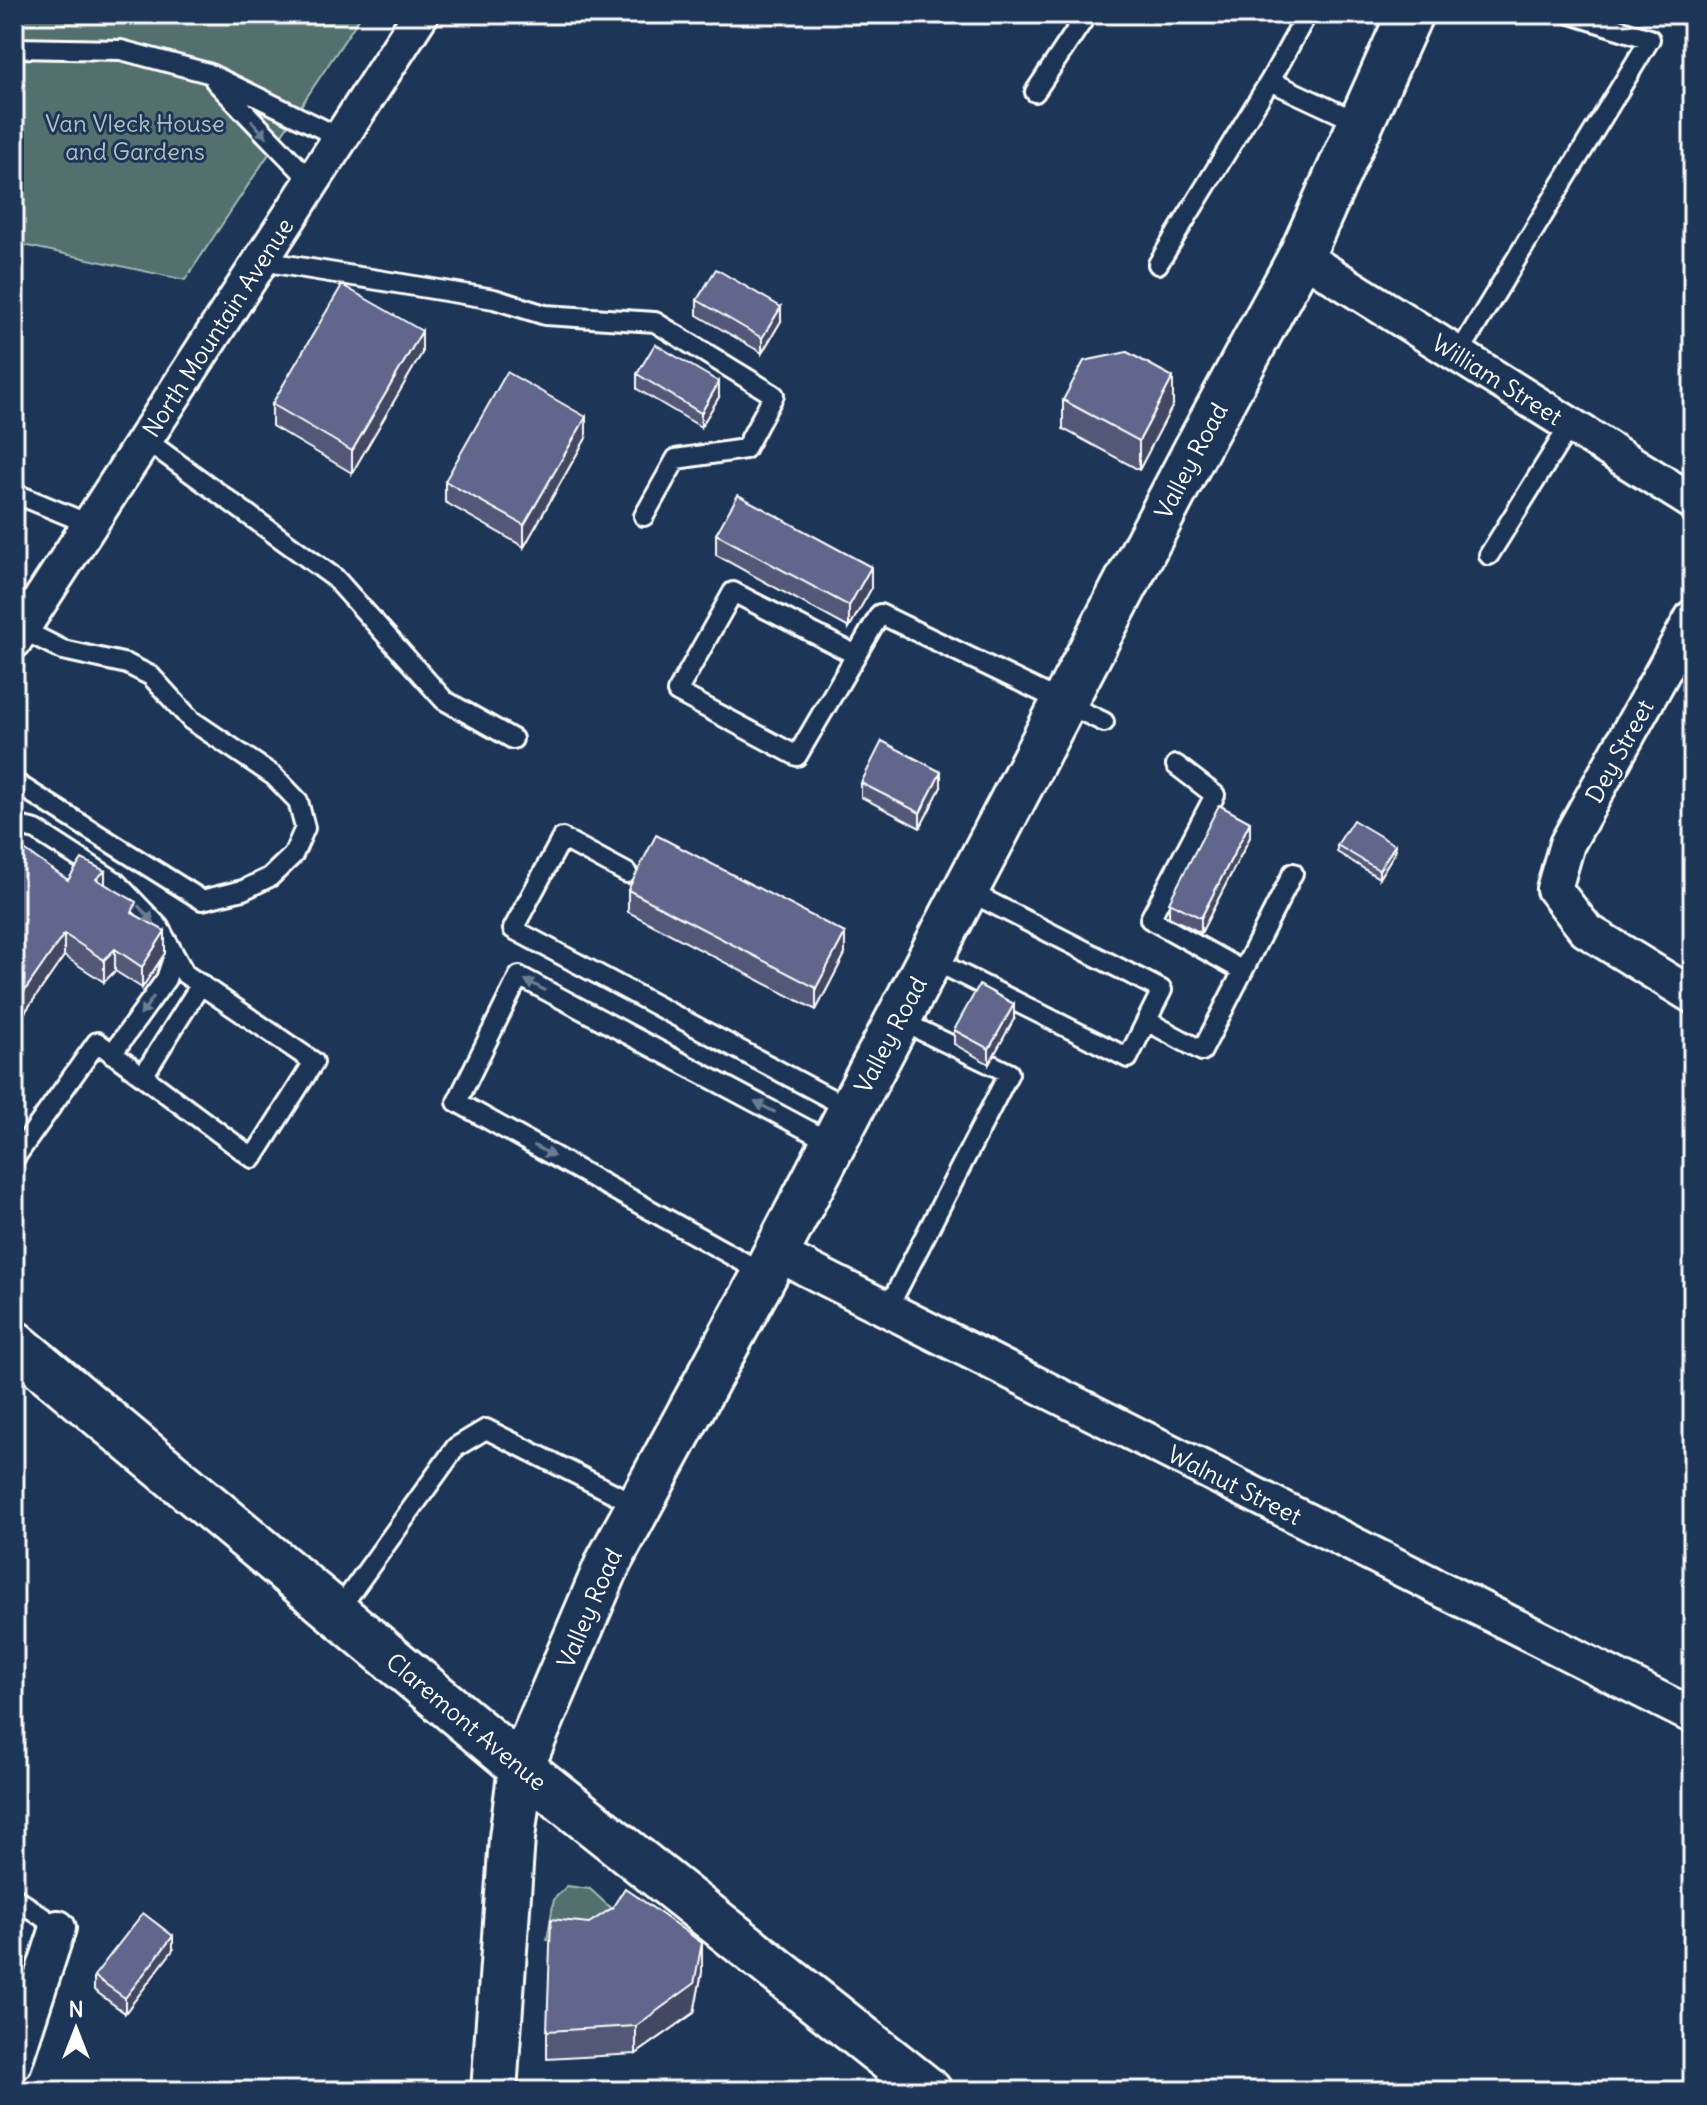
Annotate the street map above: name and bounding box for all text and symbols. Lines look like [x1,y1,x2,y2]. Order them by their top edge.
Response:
park label: Van Vleck House and Gardens [45,108,225,166]
one-way arrow [249,119,267,138]
street label: North Mountain Avenue [136,212,300,442]
street label: William Street [1427,327,1568,431]
street label: Valley Road [1148,397,1234,524]
street label: Dey Street [1578,694,1660,808]
one-way arrow [137,904,155,923]
street label: Valley Road [847,971,933,1098]
one-way arrow [524,978,547,991]
one-way arrow [140,996,155,1017]
one-way arrow [753,1100,776,1114]
one-way arrow [533,1144,556,1158]
street label: Walnut Street [1163,1438,1307,1531]
street label: Valley Road [550,1543,628,1672]
street label: Claremont Avenue [380,1646,553,1797]
north arrow [36,1989,116,2069]
text: N [68,1995,84,2023]

